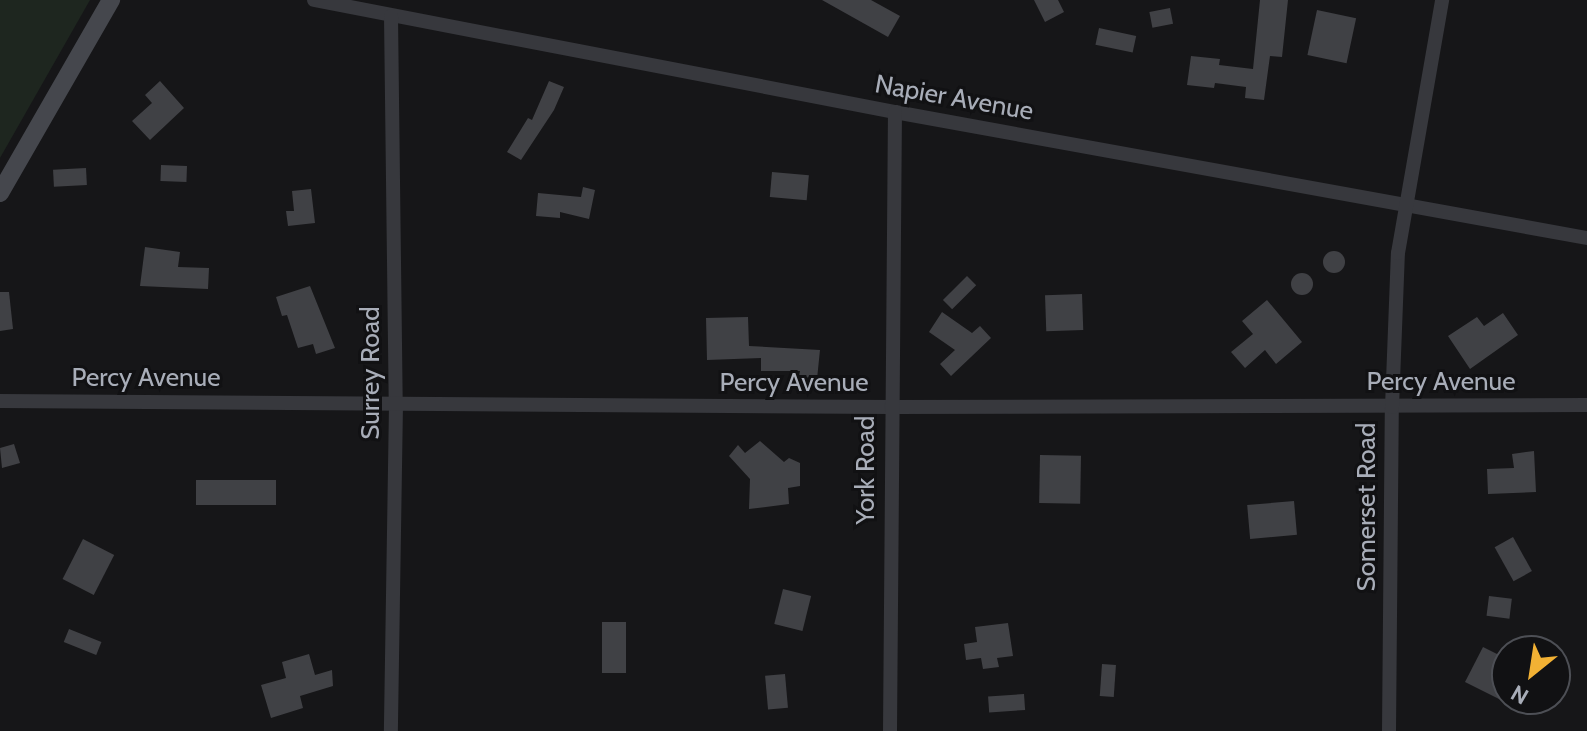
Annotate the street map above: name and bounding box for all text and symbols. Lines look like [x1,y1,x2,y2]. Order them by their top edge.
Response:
street label: Napier Avenue [872,69,1036,127]
street label: Surrey Road [355,306,387,440]
street label: Percy Avenue [72,362,220,394]
street label: Percy Avenue [1367,366,1515,398]
street label: Percy Avenue [720,367,868,399]
street label: York Road [850,416,882,524]
street label: Somerset Road [1351,423,1383,591]
north arrow [1491,635,1571,715]
text: N [1506,679,1533,710]

